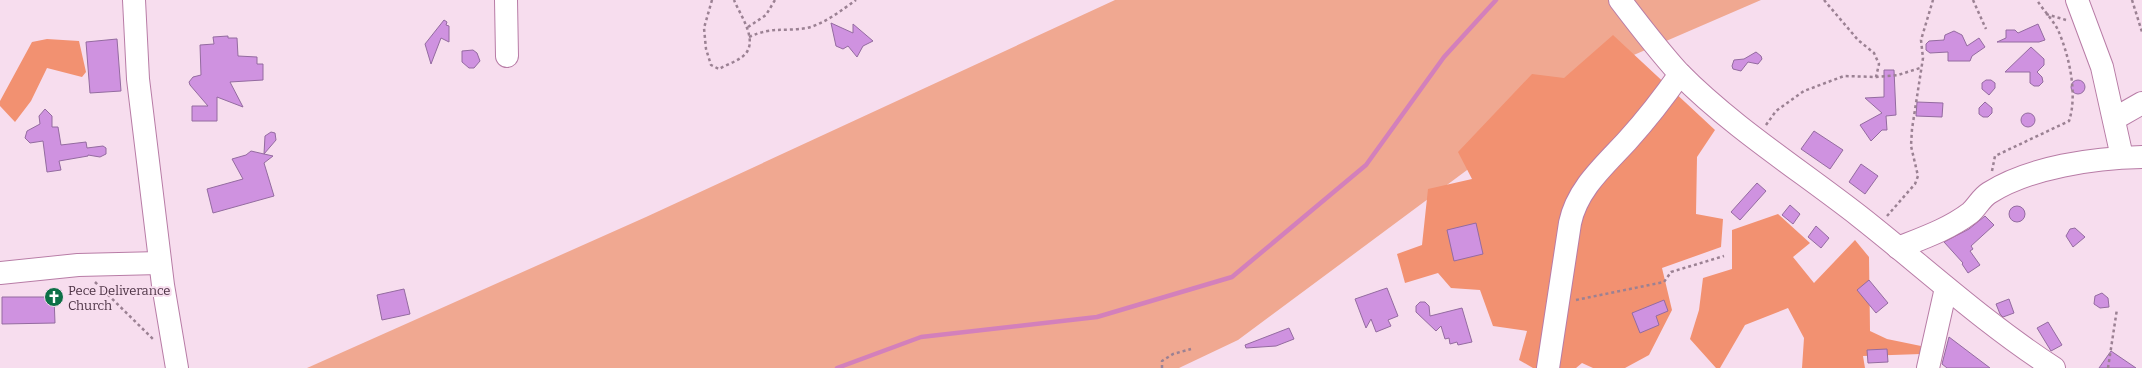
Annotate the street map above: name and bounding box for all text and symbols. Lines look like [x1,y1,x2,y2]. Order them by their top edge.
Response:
place label: Pece Deliverance Church [68,283,170,313]
church icon: Pece Deliverance Church [43,286,65,308]

